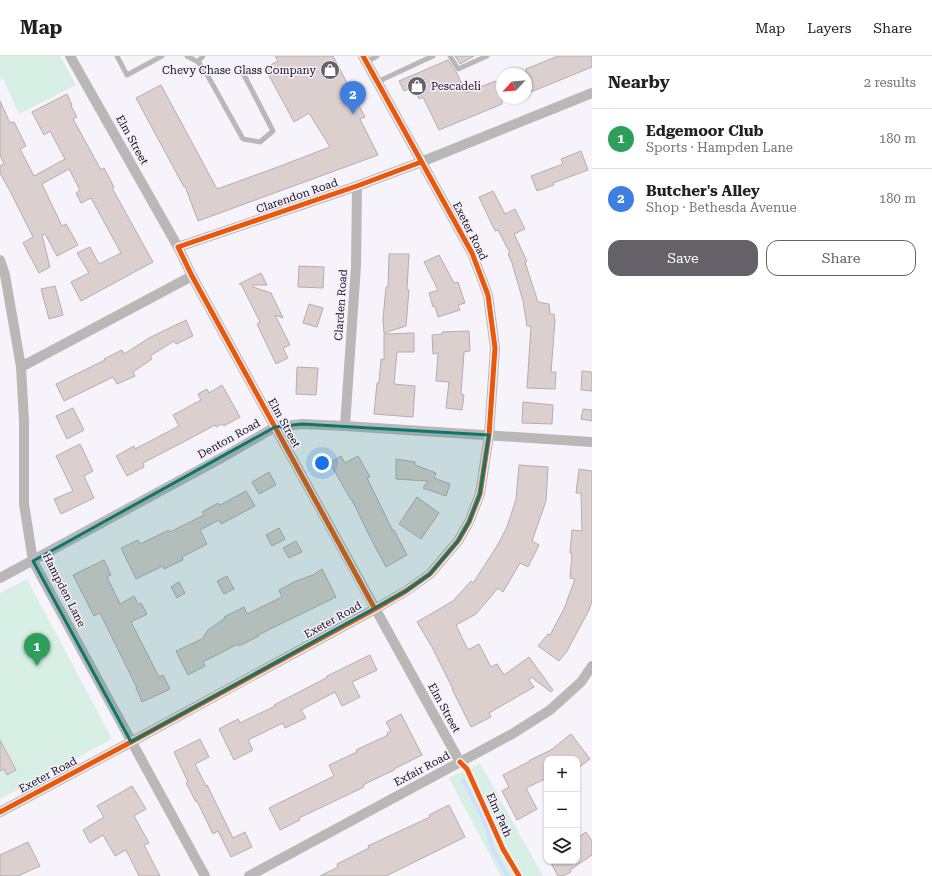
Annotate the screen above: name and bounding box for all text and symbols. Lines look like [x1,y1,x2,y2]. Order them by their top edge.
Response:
text: Map [20,16,62,39]
text: Map [755,20,785,36]
text: Layers [807,20,851,36]
text: Share [873,20,912,36]
shop icon: Chevy Chase Glass Company [319,59,341,81]
place label: Chevy Chase Glass Company [162,64,316,77]
north arrow [496,68,532,104]
text: Nearby [608,72,670,92]
shop icon: Pescadeli [406,75,428,97]
text: 2 results [864,75,916,90]
place label: Pescadeli [431,80,481,93]
pin: 2 [340,81,366,114]
street label: Elm Street [113,113,151,167]
text: Edgemoor Club [646,122,764,140]
text: 1 [617,131,625,146]
text: 180 m [879,131,916,146]
text: Sports · Hampden Lane [646,140,793,155]
street label: Clarendon Road [254,176,340,216]
text: Butcher's Alley [646,182,760,200]
text: 2 [617,191,625,206]
text: 180 m [879,191,916,206]
street label: Exeter Road [450,200,490,262]
text: Shop · Bethesda Avenue [646,200,797,215]
button: Save [608,240,758,276]
button: Share [766,240,916,276]
street label: Clarden Road [332,269,350,341]
street label: Elm Street [265,396,303,450]
street label: Denton Road [196,417,262,461]
your location [312,453,332,473]
street label: Hampden Lane [40,551,88,629]
street label: Exeter Road [302,599,364,641]
pin: 1 [24,633,50,666]
street label: Elm Street [425,681,463,735]
street label: Exfair Road [392,749,452,789]
street label: Exeter Road [17,754,79,796]
map controls [544,756,580,864]
button: + [544,756,580,792]
street label: Elm Path [483,791,515,839]
button: − [544,792,580,828]
button: layers [544,828,580,864]

